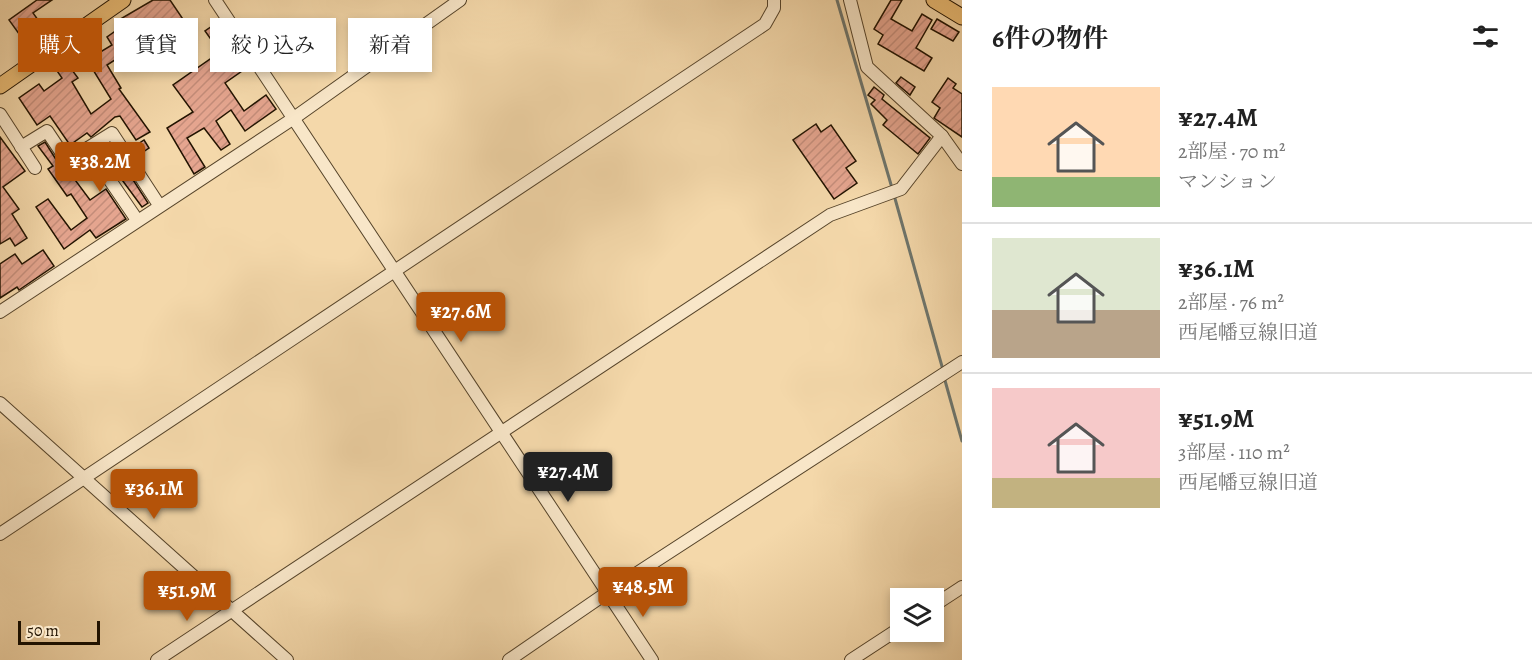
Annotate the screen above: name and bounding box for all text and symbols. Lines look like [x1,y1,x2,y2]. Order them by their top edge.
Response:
chip: 購入 [18,18,102,72]
chip: 賃貸 [114,18,198,72]
chip: 絞り込み [210,18,336,72]
chip: 新着 [348,18,432,72]
icon: filters [1469,20,1502,53]
text: 6件の物件 [992,21,1108,56]
text: ¥27.4M [1178,100,1258,135]
icon: home [1040,111,1112,183]
text: 2部屋 · 70 m² [1178,138,1286,165]
pin: ¥38.2M [51,142,149,193]
text: ¥38.2M [69,148,131,175]
text: マンション [1178,168,1277,195]
text: ¥36.1M [1178,251,1255,286]
icon: home [1040,262,1112,334]
text: 2部屋 · 76 m² [1178,289,1284,316]
pin: ¥27.6M [412,292,510,343]
text: ¥27.6M [430,298,492,325]
text: 西尾幡豆線旧道 [1178,319,1318,346]
text: ¥51.9M [1178,401,1254,436]
icon: home [1040,412,1112,484]
text: 3部屋 · 110 m² [1178,439,1290,466]
pin: ¥27.4M [519,452,617,503]
text: ¥27.4M [537,458,599,485]
pin: ¥36.1M [105,469,203,520]
text: 西尾幡豆線旧道 [1178,469,1318,496]
text: ¥36.1M [125,475,183,502]
pin: ¥48.5M [594,567,692,618]
pin: ¥51.9M [138,571,236,622]
text: ¥48.5M [612,573,674,600]
text: ¥51.9M [158,577,216,604]
map controls [890,588,944,642]
button: layers [890,588,944,642]
scale bar [18,618,100,646]
text: 50 m [27,620,59,642]

